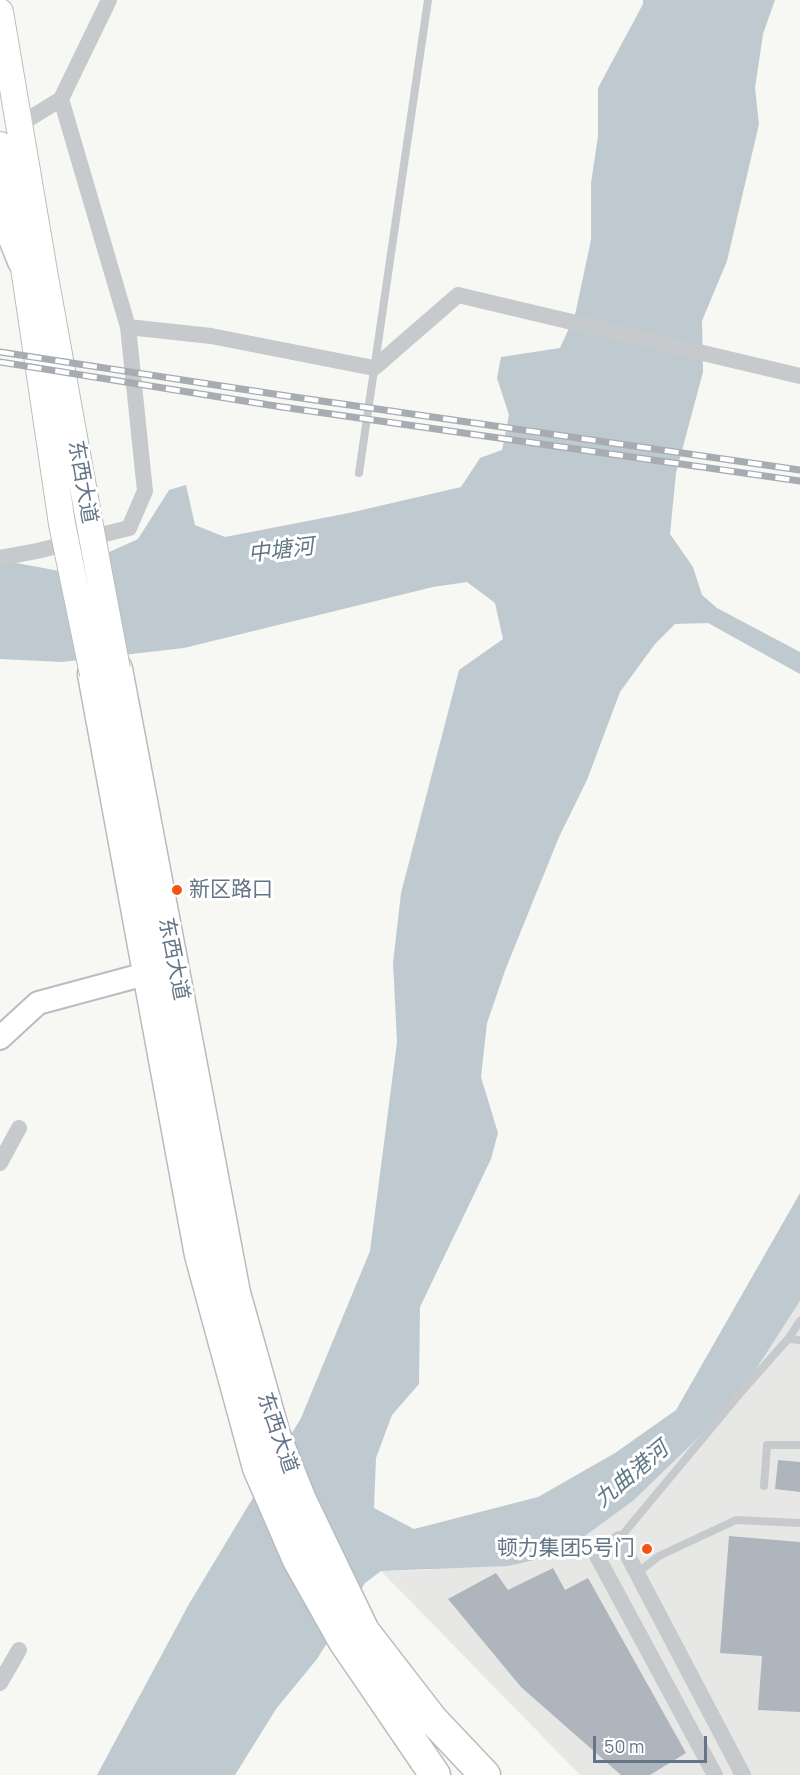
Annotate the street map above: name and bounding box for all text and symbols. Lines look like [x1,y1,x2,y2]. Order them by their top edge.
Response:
street label: 东西大道 [62,438,102,526]
water label: 中塘河 [247,534,315,568]
place label: 新区路口 [189,877,273,903]
marker: 新区路口 [170,883,184,897]
street label: 东西大道 [153,915,193,1003]
street label: 东西大道 [251,1389,303,1477]
water label: 九曲港河 [590,1437,674,1513]
place label: 顿力集团5号门 [497,1536,635,1562]
marker: 顿力集团5号门 [640,1542,654,1556]
scale bar [596,1724,710,1762]
text: 50 m [604,1734,644,1758]

